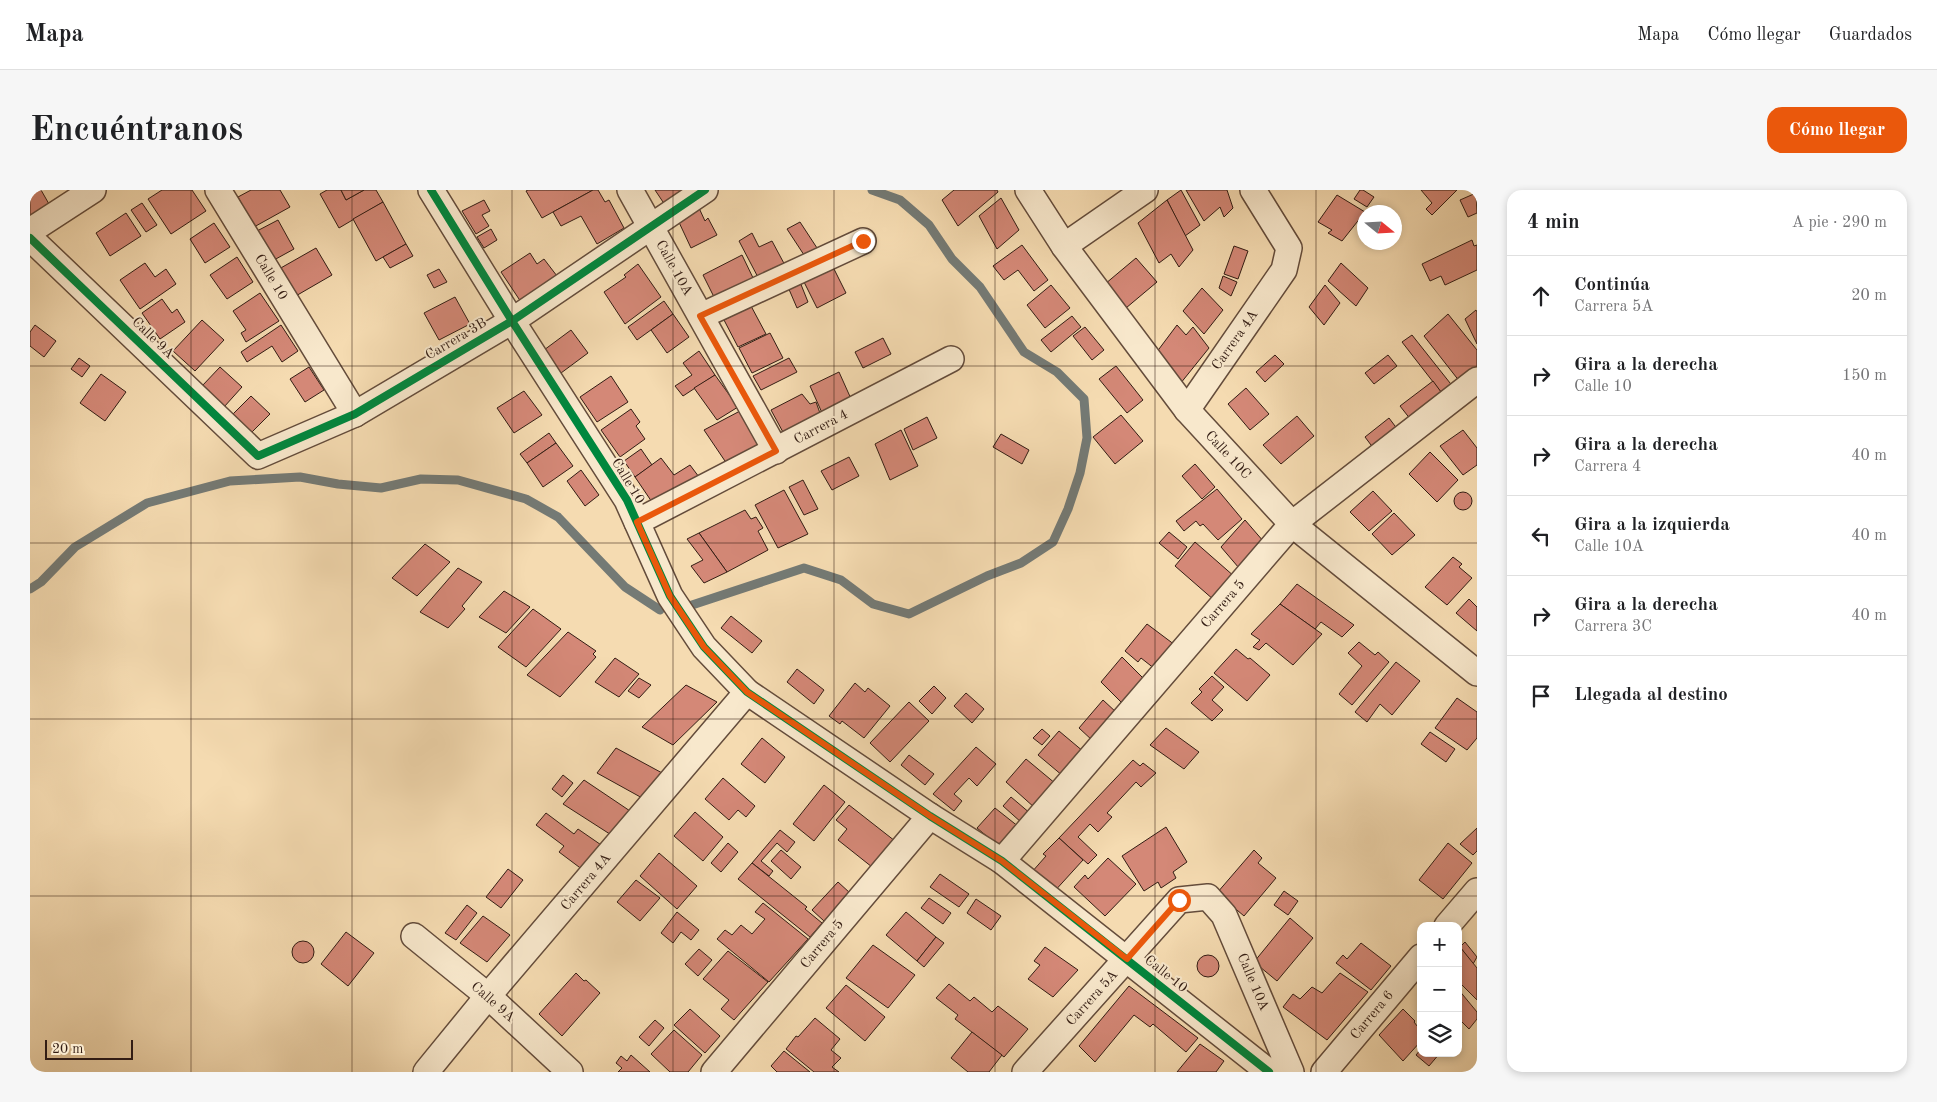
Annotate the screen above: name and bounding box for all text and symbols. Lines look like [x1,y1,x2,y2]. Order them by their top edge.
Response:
text: Mapa [25,23,84,47]
text: Mapa [1637,26,1679,44]
text: Cómo llegar [1707,26,1801,44]
text: Guardados [1829,26,1912,44]
button: Cómo llegar [1767,107,1907,153]
text: Encuéntranos [30,113,243,148]
north arrow [1357,205,1402,250]
text: 4 min [1527,212,1580,233]
text: A pie · 290 m [1792,215,1887,231]
route end [852,230,875,253]
street label: Calle 10A [653,238,695,298]
street label: Calle 10 [252,252,290,302]
text: Continúa [1574,276,1650,295]
icon: ahead [1527,282,1555,310]
text: 20 m [1851,288,1887,304]
text: Carrera 5A [1574,299,1654,315]
street label: Carrera 4A [1209,307,1261,373]
street label: Calle 9A [129,315,177,362]
street label: Carrera 3B [423,315,489,363]
text: Gira a la derecha [1574,356,1718,375]
icon: right [1527,362,1555,390]
text: 150 m [1842,368,1887,384]
text: Calle 10 [1574,379,1632,395]
street label: Carrera 4 [792,407,850,447]
street label: Calle 10C [1202,428,1254,482]
text: Gira a la derecha [1574,436,1718,455]
icon: right [1527,442,1555,470]
text: 40 m [1851,448,1887,464]
street label: Calle 10 [609,456,647,506]
text: Carrera 4 [1574,459,1641,475]
text: Gira a la izquierda [1574,516,1730,535]
icon: left [1527,522,1555,550]
text: 40 m [1851,528,1887,544]
text: Calle 10A [1574,539,1644,555]
street label: Carrera 5 [1198,577,1248,631]
text: Gira a la derecha [1574,596,1718,615]
icon: right [1527,602,1555,630]
text: 40 m [1851,608,1887,624]
text: Carrera 3C [1574,619,1652,635]
icon: arrive [1527,682,1555,710]
text: Llegada al destino [1574,686,1728,705]
street label: Carrera 4A [558,851,614,913]
route start [1168,889,1191,912]
street label: Carrera 5 [798,917,846,971]
map controls [1417,922,1462,1057]
button: + [1417,922,1462,967]
street label: Calle 10A [1235,951,1272,1013]
street label: Calle 10 [1142,953,1190,995]
street label: Carrera 5A [1064,967,1121,1029]
button: − [1417,967,1462,1012]
street label: Calle 9A [468,979,518,1025]
street label: Carrera 6 [1348,988,1396,1042]
button: layers [1417,1012,1462,1057]
scale bar [45,1037,132,1060]
text: 20 m [52,1042,83,1056]

